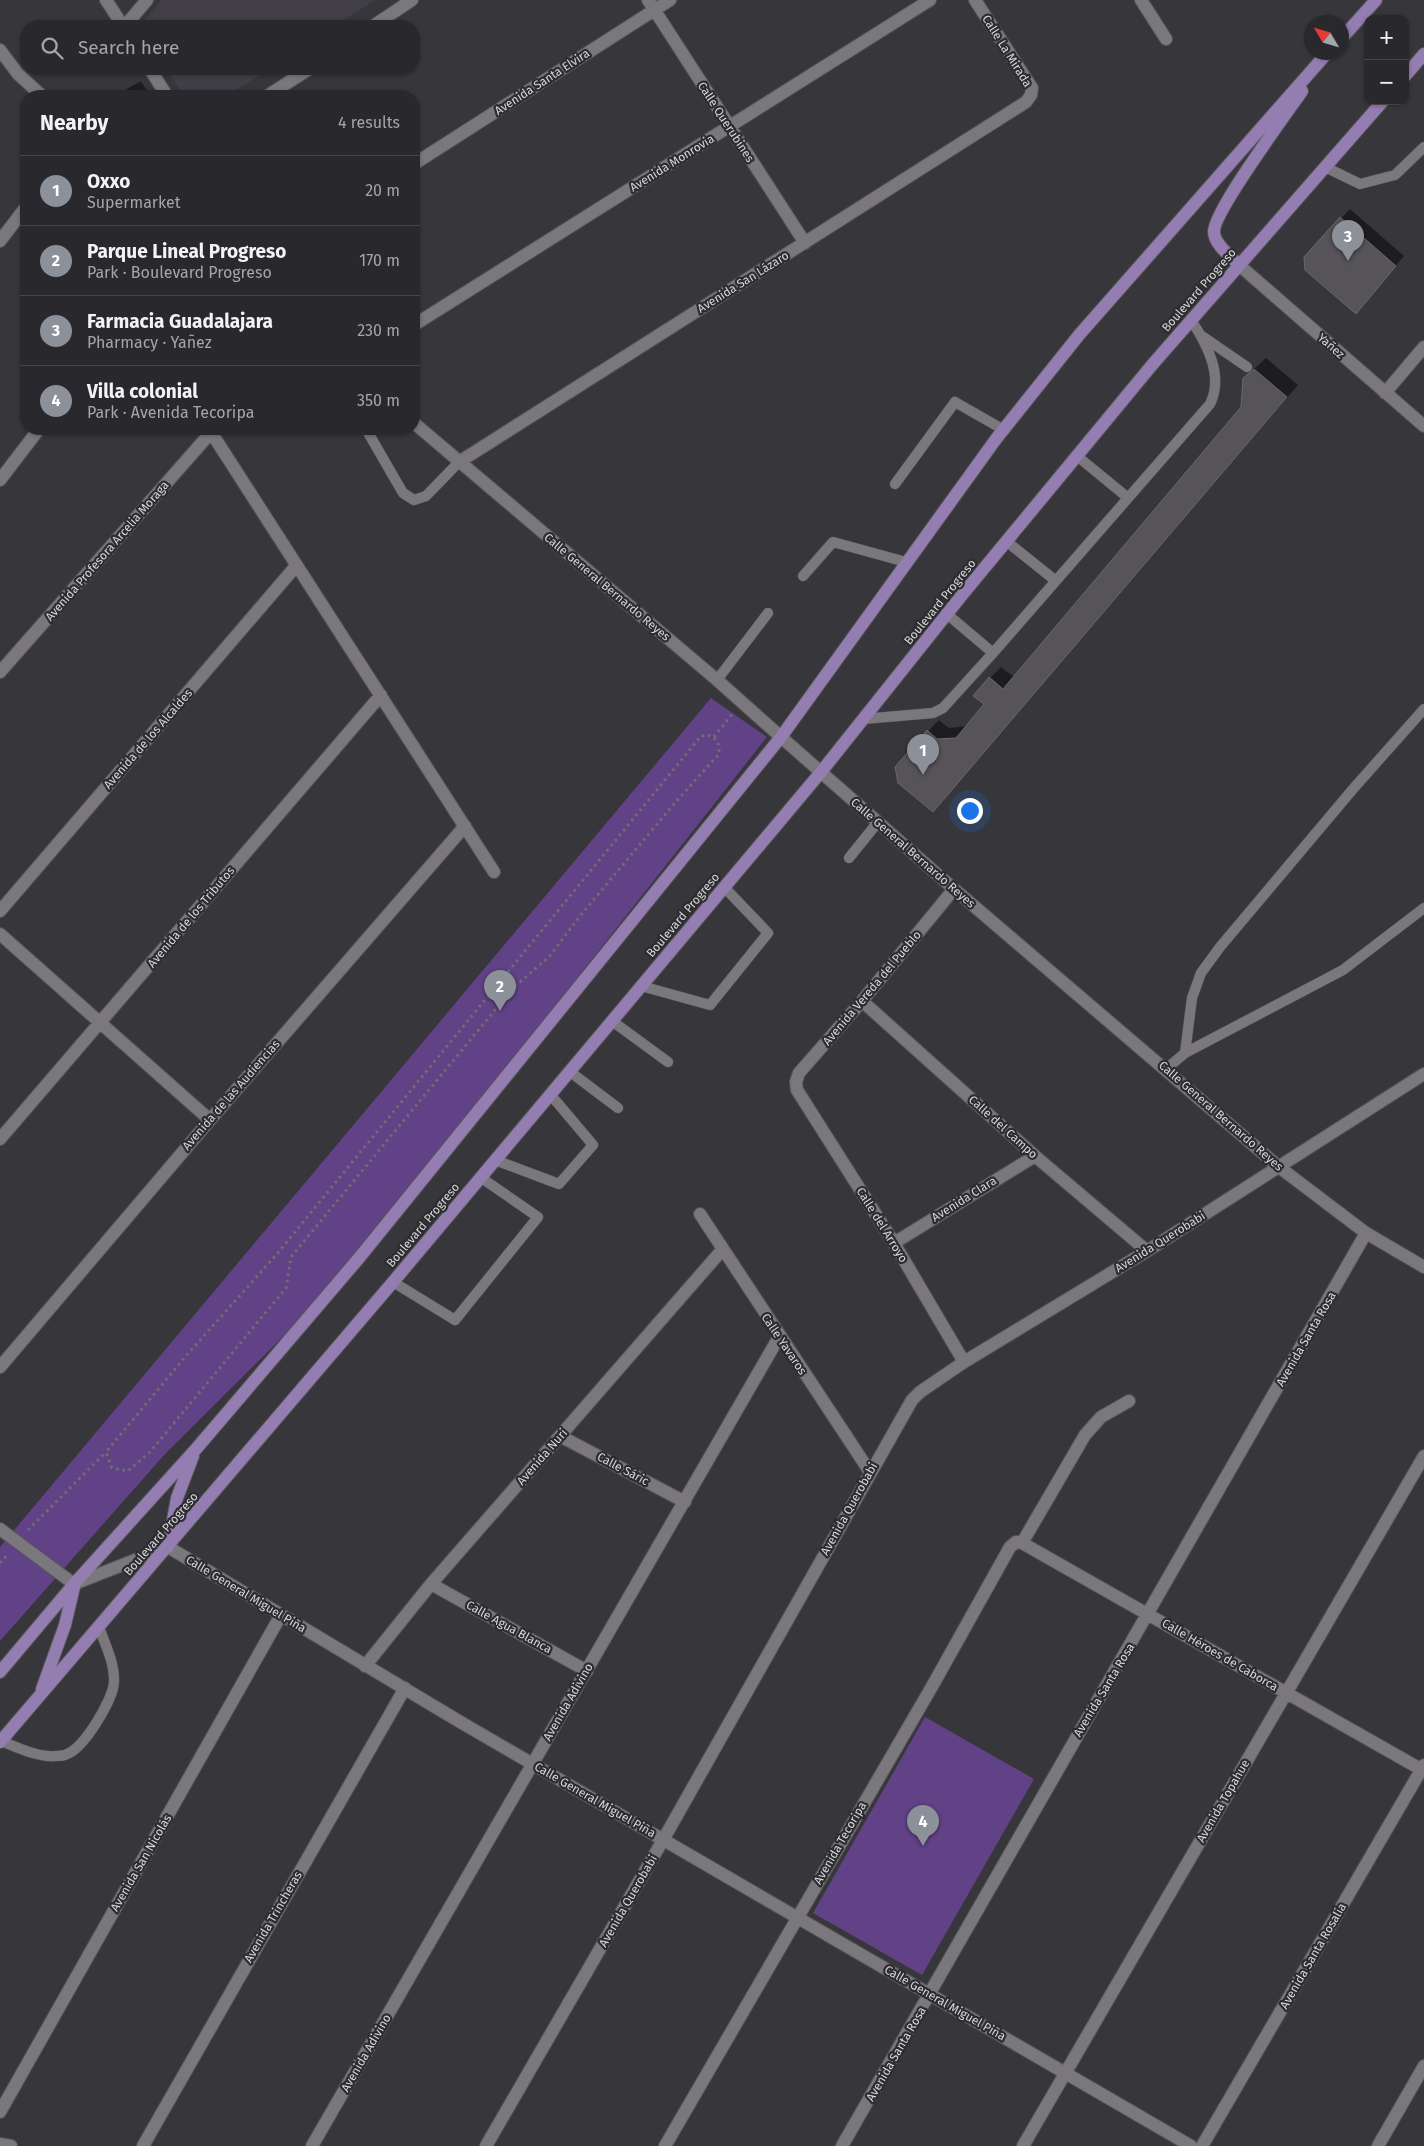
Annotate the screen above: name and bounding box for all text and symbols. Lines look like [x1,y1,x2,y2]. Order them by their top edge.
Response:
street label: Calle La Mirada [979,12,1035,90]
north arrow [1304,15,1349,60]
map controls [1364,15,1409,105]
button: + [1364,15,1409,60]
search box [20,20,420,75]
icon: search [38,34,66,62]
text: Search here [78,36,179,59]
street label: Avenida Santa Elvira [492,46,592,118]
button: − [1364,60,1409,105]
street label: Calle Querubines [695,79,757,165]
text: Nearby [40,110,108,136]
text: 4 results [338,113,400,132]
street label: Avenida Monrovia [627,131,717,195]
text: Oxxo [87,170,130,193]
text: 1 [52,181,60,200]
text: 20 m [365,181,400,200]
text: Supermarket [87,193,181,212]
pin: 3 [1332,220,1364,261]
text: Parque Lineal Progreso [87,240,286,263]
street label: Boulevard Progreso [1159,245,1239,335]
street label: Avenida San Lázaro [695,248,791,316]
text: 2 [52,251,60,270]
text: 170 m [359,251,400,270]
text: Park · Boulevard Progreso [87,263,272,282]
text: Farmacia Guadalajara [87,310,273,333]
text: 3 [52,321,60,340]
text: 230 m [357,321,400,340]
street label: Yañez [1315,331,1347,361]
text: Pharmacy · Yañez [87,333,212,352]
text: Villa colonial [87,380,198,403]
text: 4 [51,391,61,410]
text: 350 m [357,391,400,410]
text: Park · Avenida Tecoripa [87,403,254,422]
street label: Avenida Profesora Arcelia Moraga [42,478,172,624]
street label: Calle General Bernardo Reyes [541,530,673,644]
street label: Boulevard Progreso [901,556,979,648]
street label: Avenida de los Alcaldes [101,686,195,792]
pin: 1 [907,734,939,775]
street label: Calle General Bernardo Reyes [848,795,978,911]
your location [957,798,983,824]
street label: Avenida de los Tributos [145,863,238,970]
street label: Boulevard Progreso [644,870,722,960]
street label: Avenida Vereda del Pueblo [820,928,924,1048]
pin: 2 [484,970,516,1011]
street label: Avenida de las Audiencias [179,1037,283,1153]
street label: Calle General Bernardo Reyes [1156,1058,1286,1174]
street label: Calle del Campo [966,1092,1040,1162]
street label: Avenida Clara [929,1173,999,1225]
street label: Boulevard Progreso [384,1180,462,1270]
street label: Calle del Arroyo [853,1185,911,1265]
street label: Avenida Querobabi [1112,1209,1208,1275]
street label: Avenida Santa Rosa [1273,1289,1339,1389]
street label: Calle Yavaros [758,1311,810,1378]
street label: Avenida Nuri [514,1426,570,1488]
street label: Calle Sáric [595,1450,651,1489]
street label: Avenida Querobabi [818,1460,880,1558]
street label: Boulevard Progreso [121,1489,201,1579]
street label: Calle General Miguel Piña [183,1553,309,1635]
street label: Calle Agua Blanca [464,1598,554,1656]
street label: Calle Héroes de Caborca [1160,1616,1280,1694]
street label: Avenida Santa Rosa [1071,1641,1137,1739]
street label: Avenida Adivino [540,1661,596,1743]
street label: Avenida Topahue [1194,1757,1252,1845]
street label: Calle General Miguel Piña [532,1760,658,1840]
street label: Avenida Tecoripa [811,1799,869,1887]
pin: 4 [907,1805,939,1846]
street label: Avenida San Nicolás [108,1812,175,1914]
street label: Avenida Querobabi [596,1853,660,1949]
street label: Avenida Trincheras [241,1869,305,1965]
street label: Avenida Santa Rosalía [1277,1901,1349,2011]
street label: Calle General Miguel Piña [882,1963,1008,2043]
street label: Avenida Santa Rosa [863,2004,929,2104]
street label: Avenida Adivino [338,2012,394,2094]

